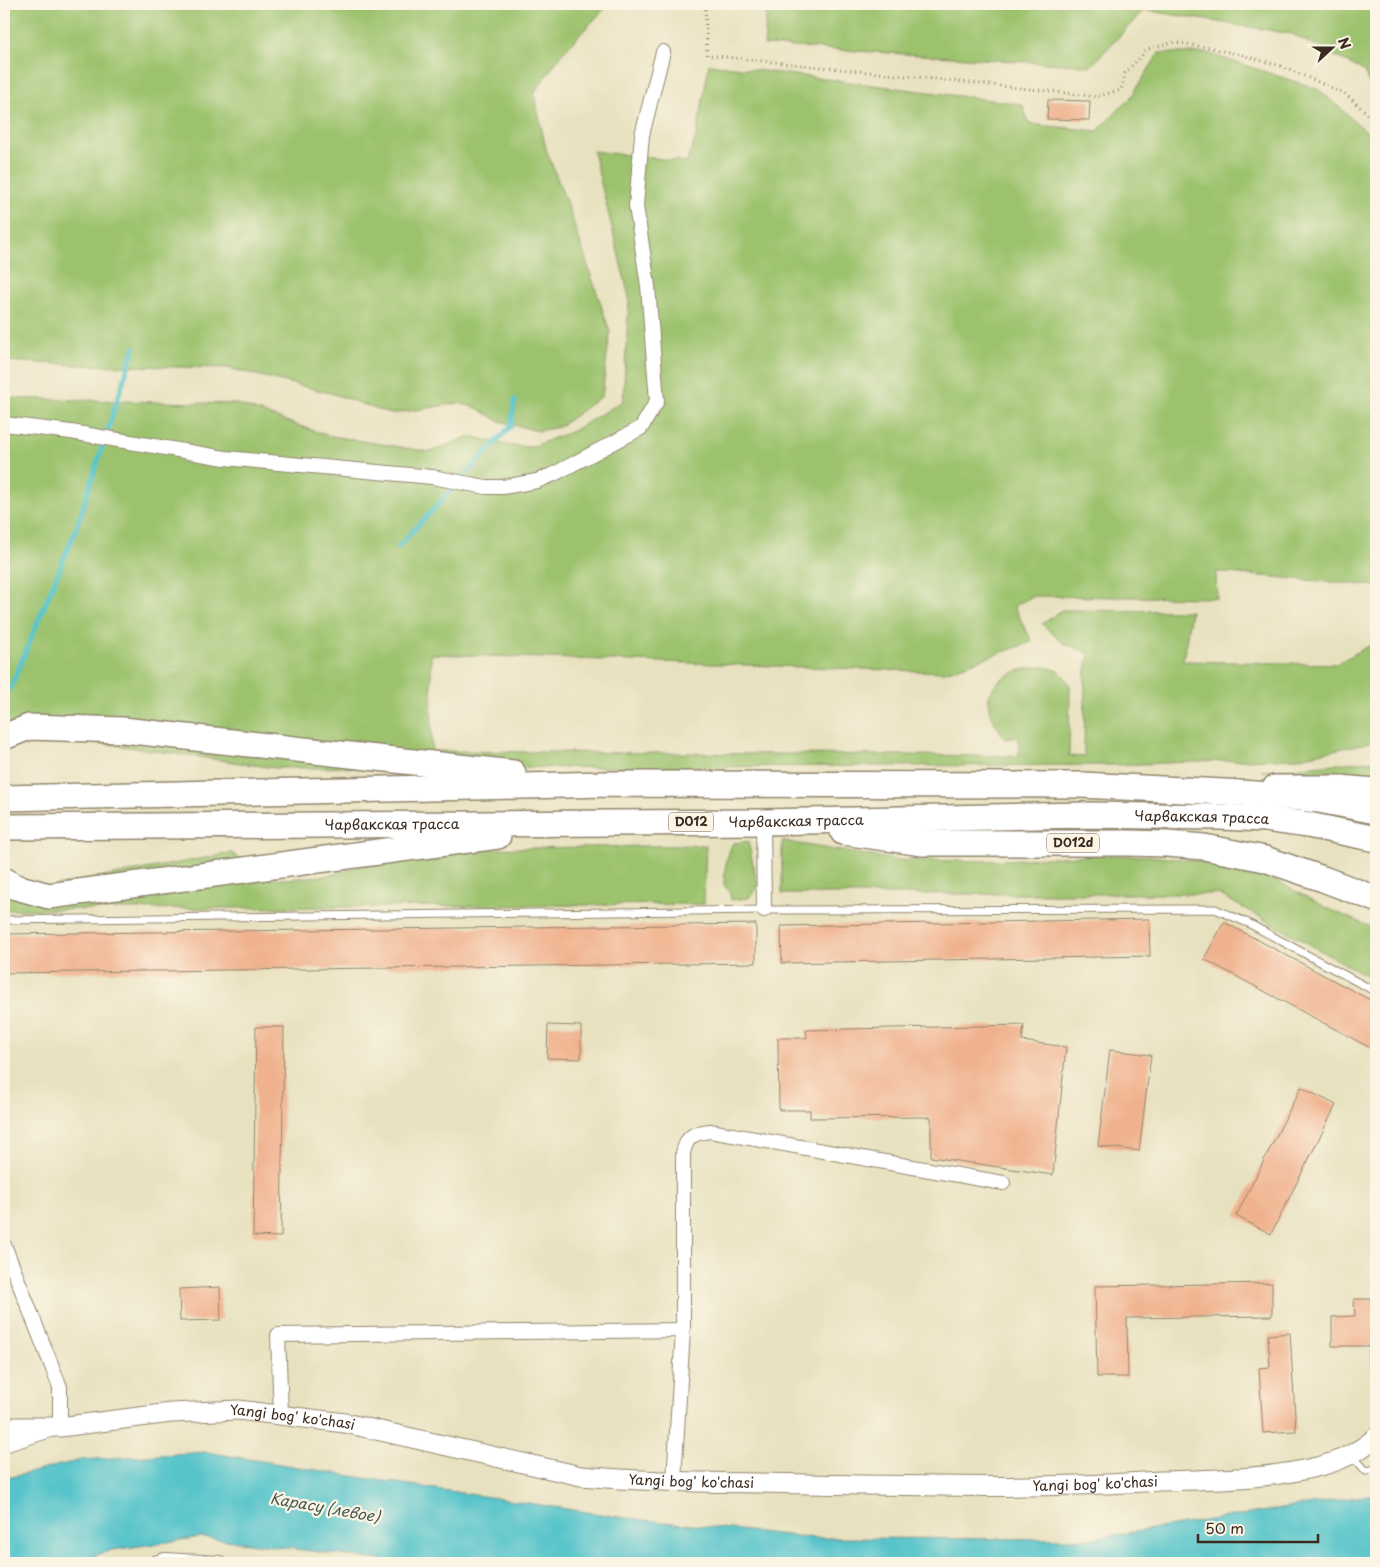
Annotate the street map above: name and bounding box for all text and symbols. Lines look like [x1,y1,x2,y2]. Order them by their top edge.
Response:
north arrow [1308,22,1358,72]
text: N [1333,34,1356,52]
street label: Чарвакская трасса [1134,805,1271,830]
street label: Чарвакская трасса [728,809,864,832]
road number: D012 [668,812,714,832]
street label: Чарвакская трасса [324,813,460,835]
road number: D012d [1047,834,1099,852]
street label: Yangi bog' ko'chasi [230,1399,357,1435]
street label: Yangi bog' ko'chasi [628,1468,754,1493]
street label: Yangi bog' ko'chasi [1032,1470,1158,1496]
water label: Карасу (левое) [269,1486,383,1528]
scale bar [1198,1512,1318,1544]
text: 50 m [1205,1516,1244,1539]

